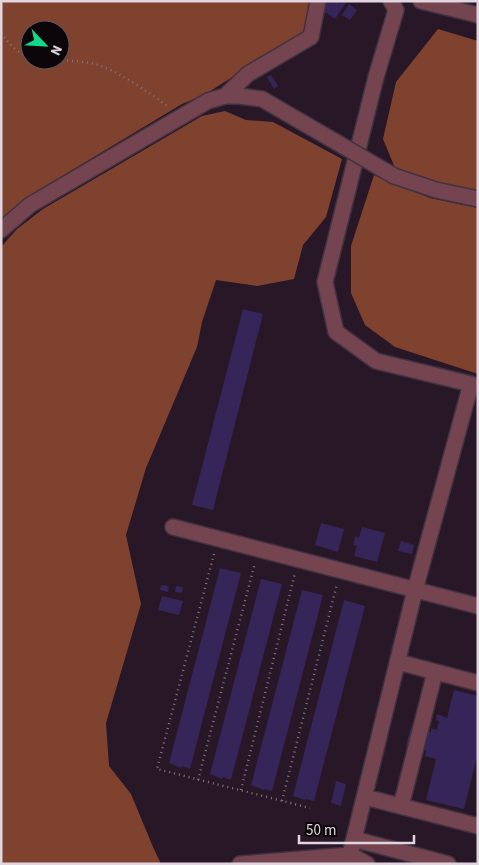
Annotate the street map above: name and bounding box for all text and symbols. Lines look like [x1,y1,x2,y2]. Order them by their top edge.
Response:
north arrow [20,20,70,70]
text: N [45,42,67,59]
scale bar [299,812,414,844]
text: 50 m [306,820,336,841]

